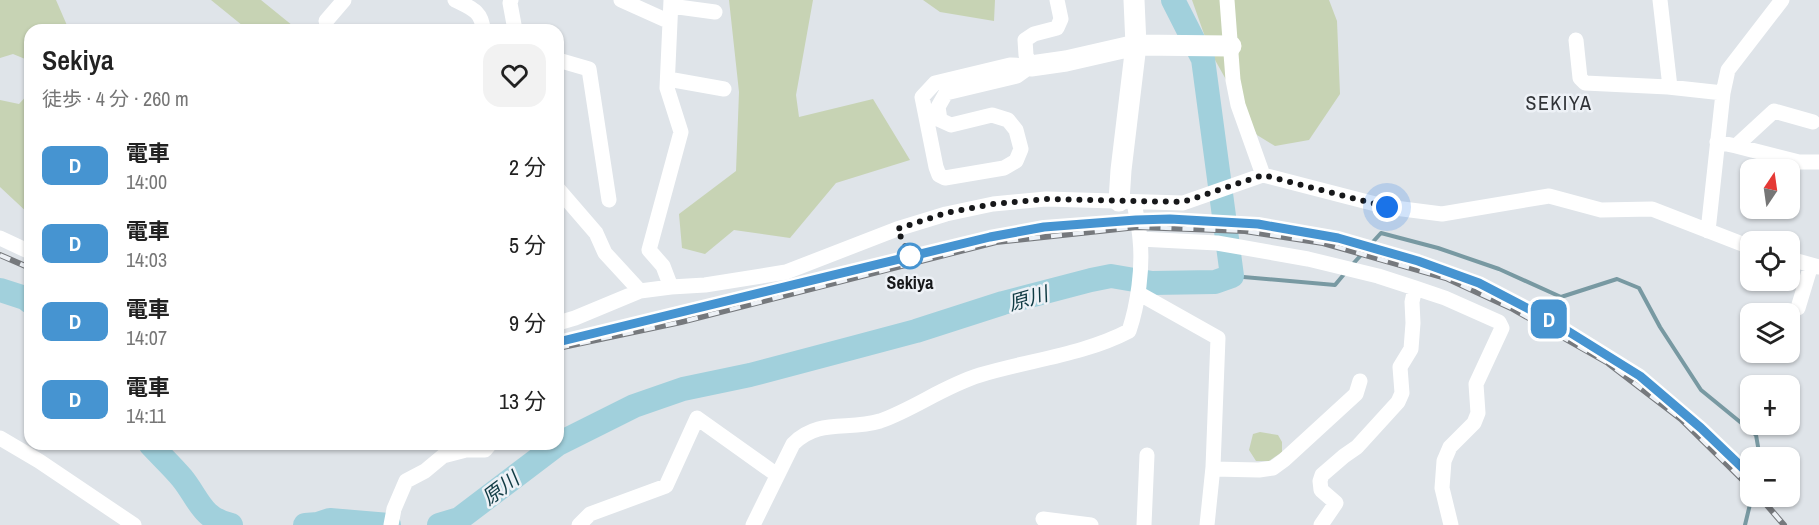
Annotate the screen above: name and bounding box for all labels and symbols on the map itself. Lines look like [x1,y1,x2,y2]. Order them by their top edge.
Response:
district label: SEKIYA [1525,89,1593,116]
north arrow [1740,159,1800,219]
your location [1372,192,1402,222]
marker: Sekiya [897,243,923,269]
place label: Sekiya [887,270,934,295]
water label: 原川 [1005,279,1053,316]
line badge: D [1530,300,1568,338]
water label: 原川 [476,464,526,511]

